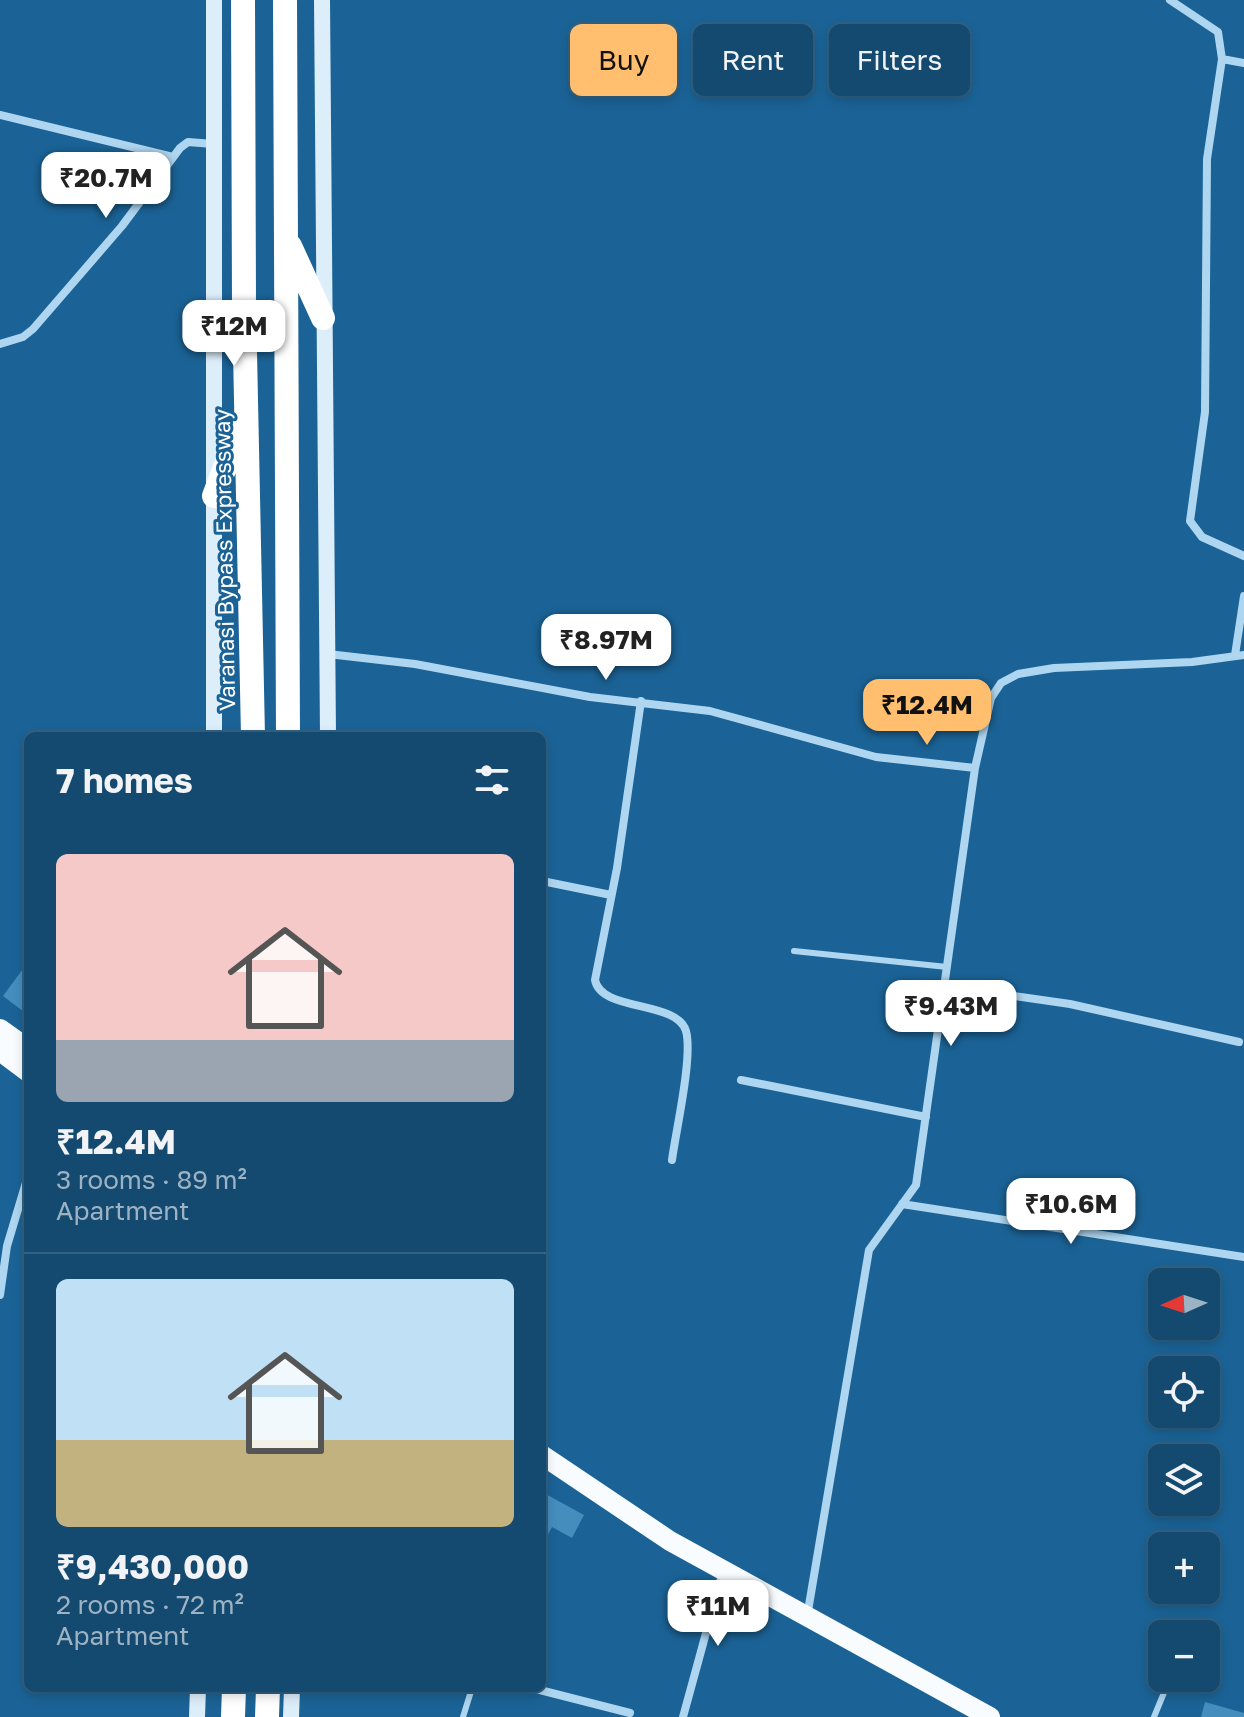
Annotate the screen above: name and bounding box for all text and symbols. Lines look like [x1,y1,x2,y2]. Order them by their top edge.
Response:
chip: Buy [570,24,677,96]
chip: Rent [693,24,813,96]
chip: Filters [829,24,970,96]
pin: ₹20.7M [41,152,171,220]
text: ₹20.7M [59,162,153,193]
pin: ₹12M [187,300,281,368]
text: ₹12M [200,310,268,341]
street label: Varanasi Bypass Expressway [208,409,240,711]
pin: ₹8.97M [541,614,671,682]
text: ₹8.97M [559,624,653,655]
pin: ₹12.4M [862,679,992,747]
text: ₹12.4M [881,689,973,720]
icon: filters [470,758,514,802]
text: 7 homes [56,760,193,800]
icon: home [213,906,357,1050]
pin: ₹9.43M [886,980,1016,1048]
text: ₹9.43M [904,990,998,1021]
text: ₹12.4M [56,1121,176,1161]
text: 3 rooms · 89 m² [56,1164,247,1195]
pin: ₹10.6M [1006,1178,1136,1246]
text: ₹10.6M [1024,1188,1118,1219]
text: Apartment [56,1195,189,1226]
north arrow [1148,1268,1220,1340]
map controls [1148,1268,1220,1692]
icon: home [213,1331,357,1475]
button: locate [1148,1356,1220,1428]
button: layers [1148,1444,1220,1516]
button: + [1148,1532,1220,1604]
text: ₹9,430,000 [56,1546,249,1586]
pin: ₹11M [671,1580,765,1648]
text: 2 rooms · 72 m² [56,1589,244,1620]
text: ₹11M [686,1590,750,1621]
text: Apartment [56,1620,189,1651]
button: − [1148,1620,1220,1692]

